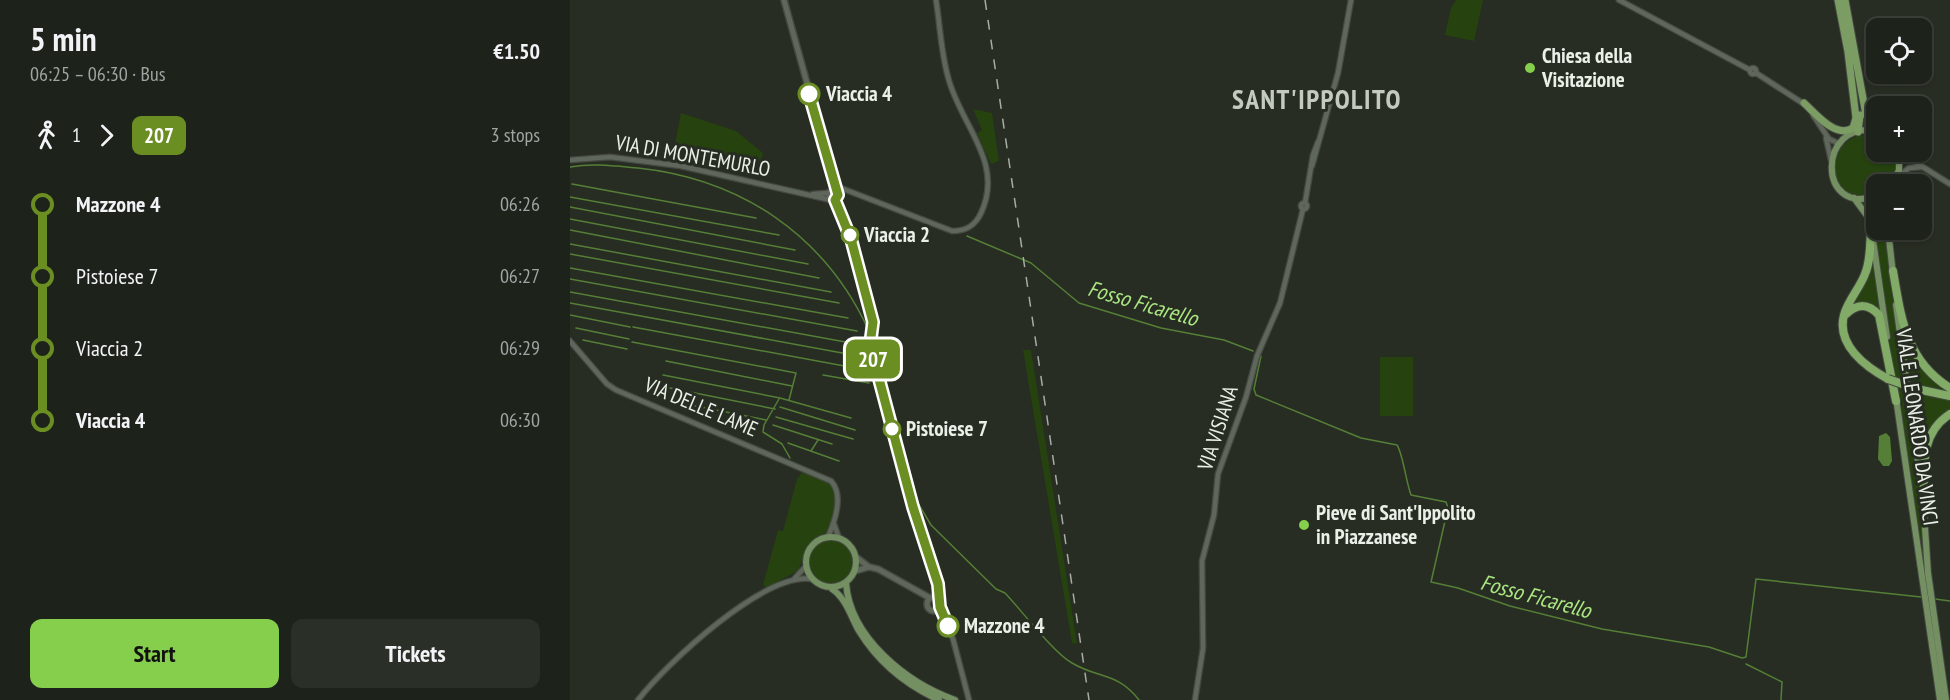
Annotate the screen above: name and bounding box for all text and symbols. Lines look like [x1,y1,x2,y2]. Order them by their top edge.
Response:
text: 5 min [30,17,97,60]
map controls [1866,18,1932,240]
button: locate [1866,18,1932,84]
text: €1.50 [493,37,540,65]
place label: Chiesa della Visitazione [1541,42,1633,93]
text: 06:25 – 06:30 · Bus [30,61,165,87]
marker: Chiesa della Visitazione [1523,61,1537,75]
place label: Viaccia 4 [825,80,892,107]
district label: SANT'IPPOLITO [1232,82,1402,116]
marker: Viaccia 4 [798,83,820,105]
button: + [1866,96,1932,162]
icon: walk [30,119,63,152]
icon: forward [90,119,123,152]
text: 1 [72,122,81,148]
text: 207 [144,122,174,149]
text: 3 stops [491,122,540,148]
street label: VIA DI MONTEMURLO [613,128,773,182]
button: − [1866,174,1932,240]
text: Mazzone 4 [76,190,160,218]
text: 06:26 [500,191,540,217]
place label: Viaccia 2 [863,221,930,248]
marker: Viaccia 2 [841,226,859,244]
text: Pistoiese 7 [76,262,158,290]
text: 06:27 [500,263,540,289]
water label: Fosso Ficarello [1085,274,1203,332]
street label: VIALE LEONARDO DA VINCI [1890,326,1945,527]
text: Viaccia 2 [76,334,143,362]
text: 06:29 [500,335,540,361]
line badge: 207 [838,340,908,378]
text: 207 [858,346,888,373]
street label: VIA DELLE LAME [640,370,762,442]
street label: VIA VISIANA [1191,382,1244,475]
text: Viaccia 4 [76,406,145,434]
text: 06:30 [500,407,540,433]
place label: Pistoiese 7 [906,415,988,442]
marker: Pistoiese 7 [883,420,901,438]
place label: Pieve di Sant'Ippolito in Piazzanese [1316,499,1476,550]
marker: Pieve di Sant'Ippolito in Piazzanese [1297,518,1311,532]
water label: Fosso Ficarello [1478,568,1596,625]
place label: Mazzone 4 [964,612,1045,639]
marker: Mazzone 4 [937,615,959,637]
button: Start [30,619,279,688]
button: Tickets [291,619,540,688]

